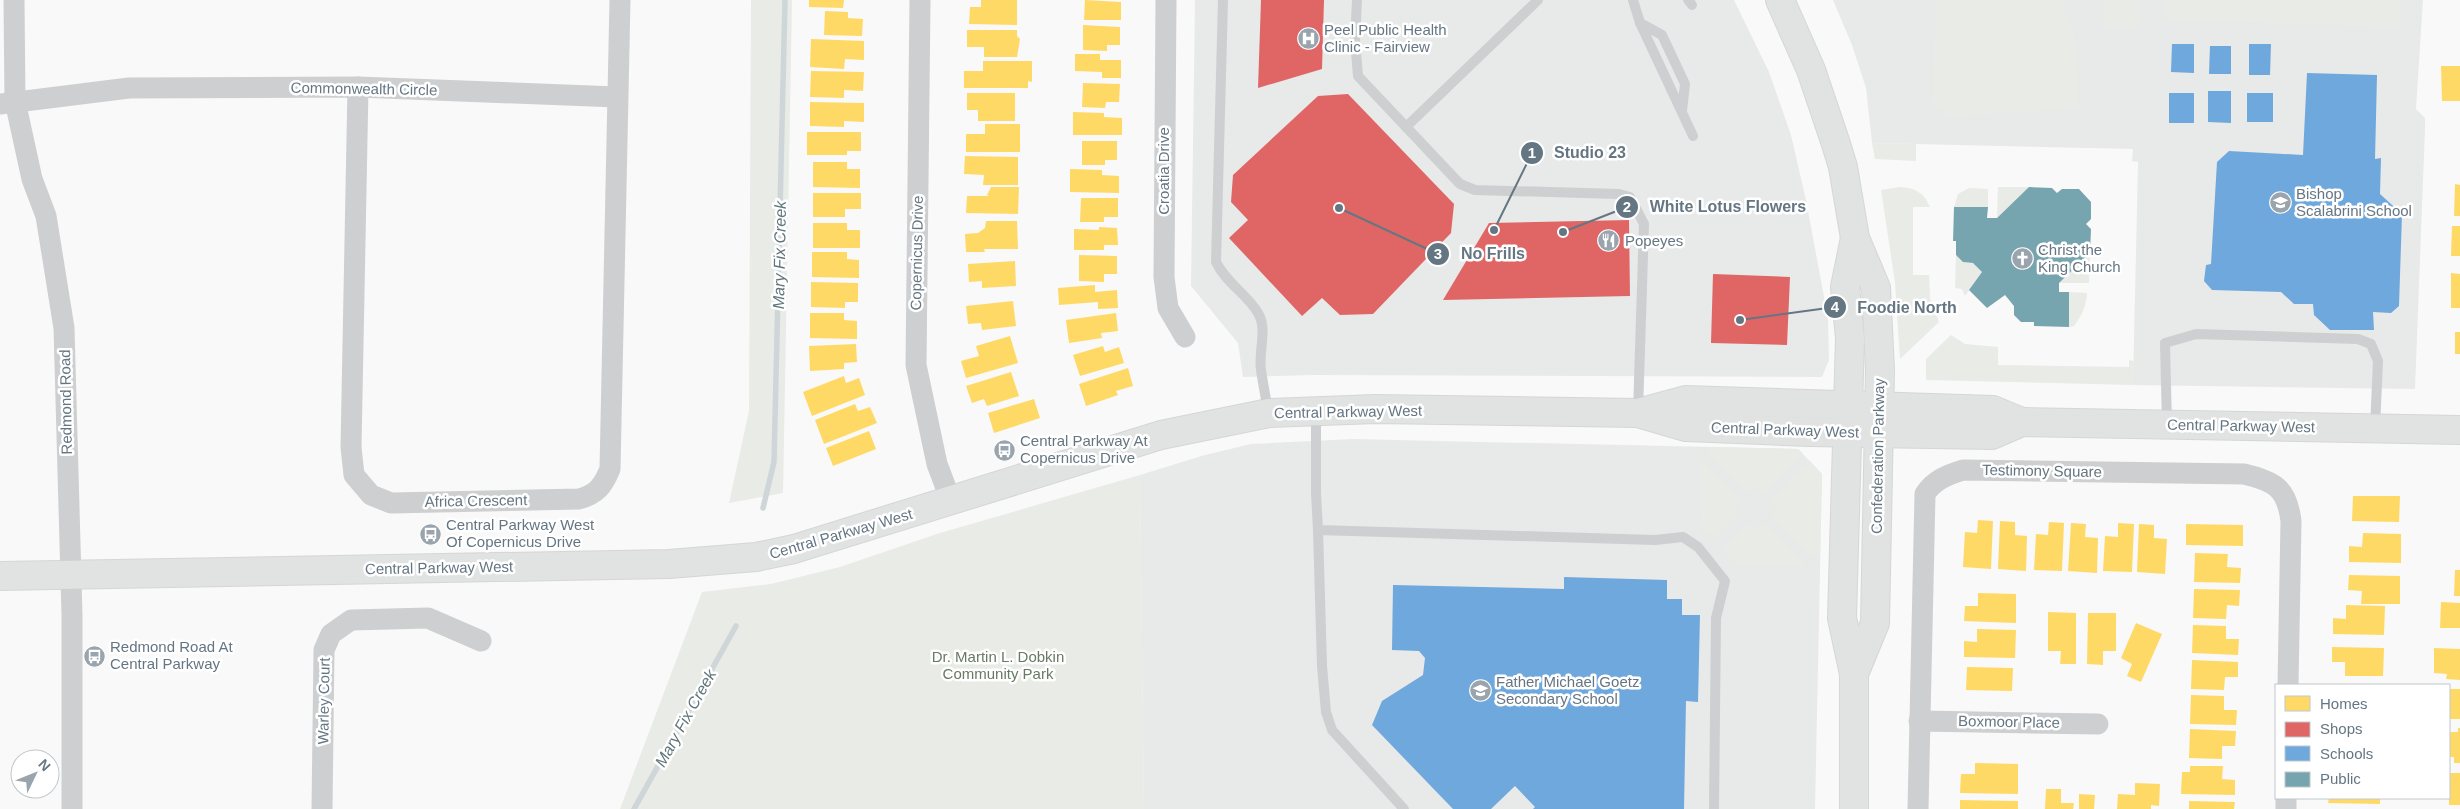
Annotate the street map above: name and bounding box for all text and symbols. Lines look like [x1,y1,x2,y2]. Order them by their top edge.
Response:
place label: Peel Public Health Clinic - Fairview [1324,21,1447,55]
hospital icon: Peel Public Health Clinic - Fairview [1296,27,1320,51]
street label: Commonwealth Circle [291,79,438,98]
street label: Croatia Drive [1155,127,1172,215]
callout: Studio 23 [1519,137,1636,168]
text: 1 [1528,144,1536,161]
text: Studio 23 [1554,144,1626,161]
place label: Bishop Scalabrini School [2296,185,2412,219]
callout: White Lotus Flowers [1614,191,1816,222]
school or university icon: Bishop Scalabrini School [2268,191,2292,215]
street label: Copernicus Drive [907,195,926,311]
text: 2 [1623,198,1631,215]
text: White Lotus Flowers [1650,198,1806,215]
water label: Mary Fix Creek [770,200,789,309]
restaurant icon: Popeyes [1597,229,1621,253]
place label: Popeyes [1625,232,1683,249]
callout: No Frills [1426,238,1535,269]
place label: Christ the King Church [2038,241,2121,275]
text: 3 [1434,245,1442,262]
text: No Frills [1461,245,1525,262]
church icon: Christ the King Church [2010,247,2034,271]
callout: Foodie North [1822,292,1967,323]
text: 4 [1831,298,1840,315]
text: Foodie North [1857,299,1957,316]
street label: Redmond Road [56,349,75,455]
street label: Confederation Parkway [1868,377,1887,534]
street label: Central Parkway West [1274,402,1423,421]
street label: Central Parkway West [2167,416,2316,435]
street label: Central Parkway West [1711,418,1860,441]
place label: Central Parkway At Copernicus Drive [1020,432,1148,466]
bus stop icon: Central Parkway At Copernicus Drive [992,438,1016,462]
street label: Testimony Square [1982,461,2102,480]
street label: Africa Crescent [425,491,528,510]
street label: Central Parkway West [767,505,915,562]
place label: Central Parkway West Of Copernicus Drive [446,516,595,550]
bus stop icon: Central Parkway West Of Copernicus Drive [418,522,442,546]
street label: Central Parkway West [365,558,514,577]
place label: Redmond Road At Central Parkway [110,638,233,672]
bus stop icon: Redmond Road At Central Parkway [82,644,106,668]
park label: Dr. Martin L. Dobkin Community Park [932,648,1064,682]
street label: Warley Court [314,657,333,745]
water label: Mary Fix Creek [652,666,720,770]
place label: Father Michael Goetz Secondary School [1496,673,1639,707]
school or university icon: Father Michael Goetz Secondary School [1468,679,1492,703]
legend [2275,684,2450,799]
text: Homes [2320,695,2368,712]
street label: Boxmoor Place [1958,712,2060,731]
text: Shops [2320,720,2363,737]
text: Schools [2320,745,2373,762]
north arrow [10,749,60,799]
text: N [35,756,54,774]
text: Public [2320,770,2361,787]

